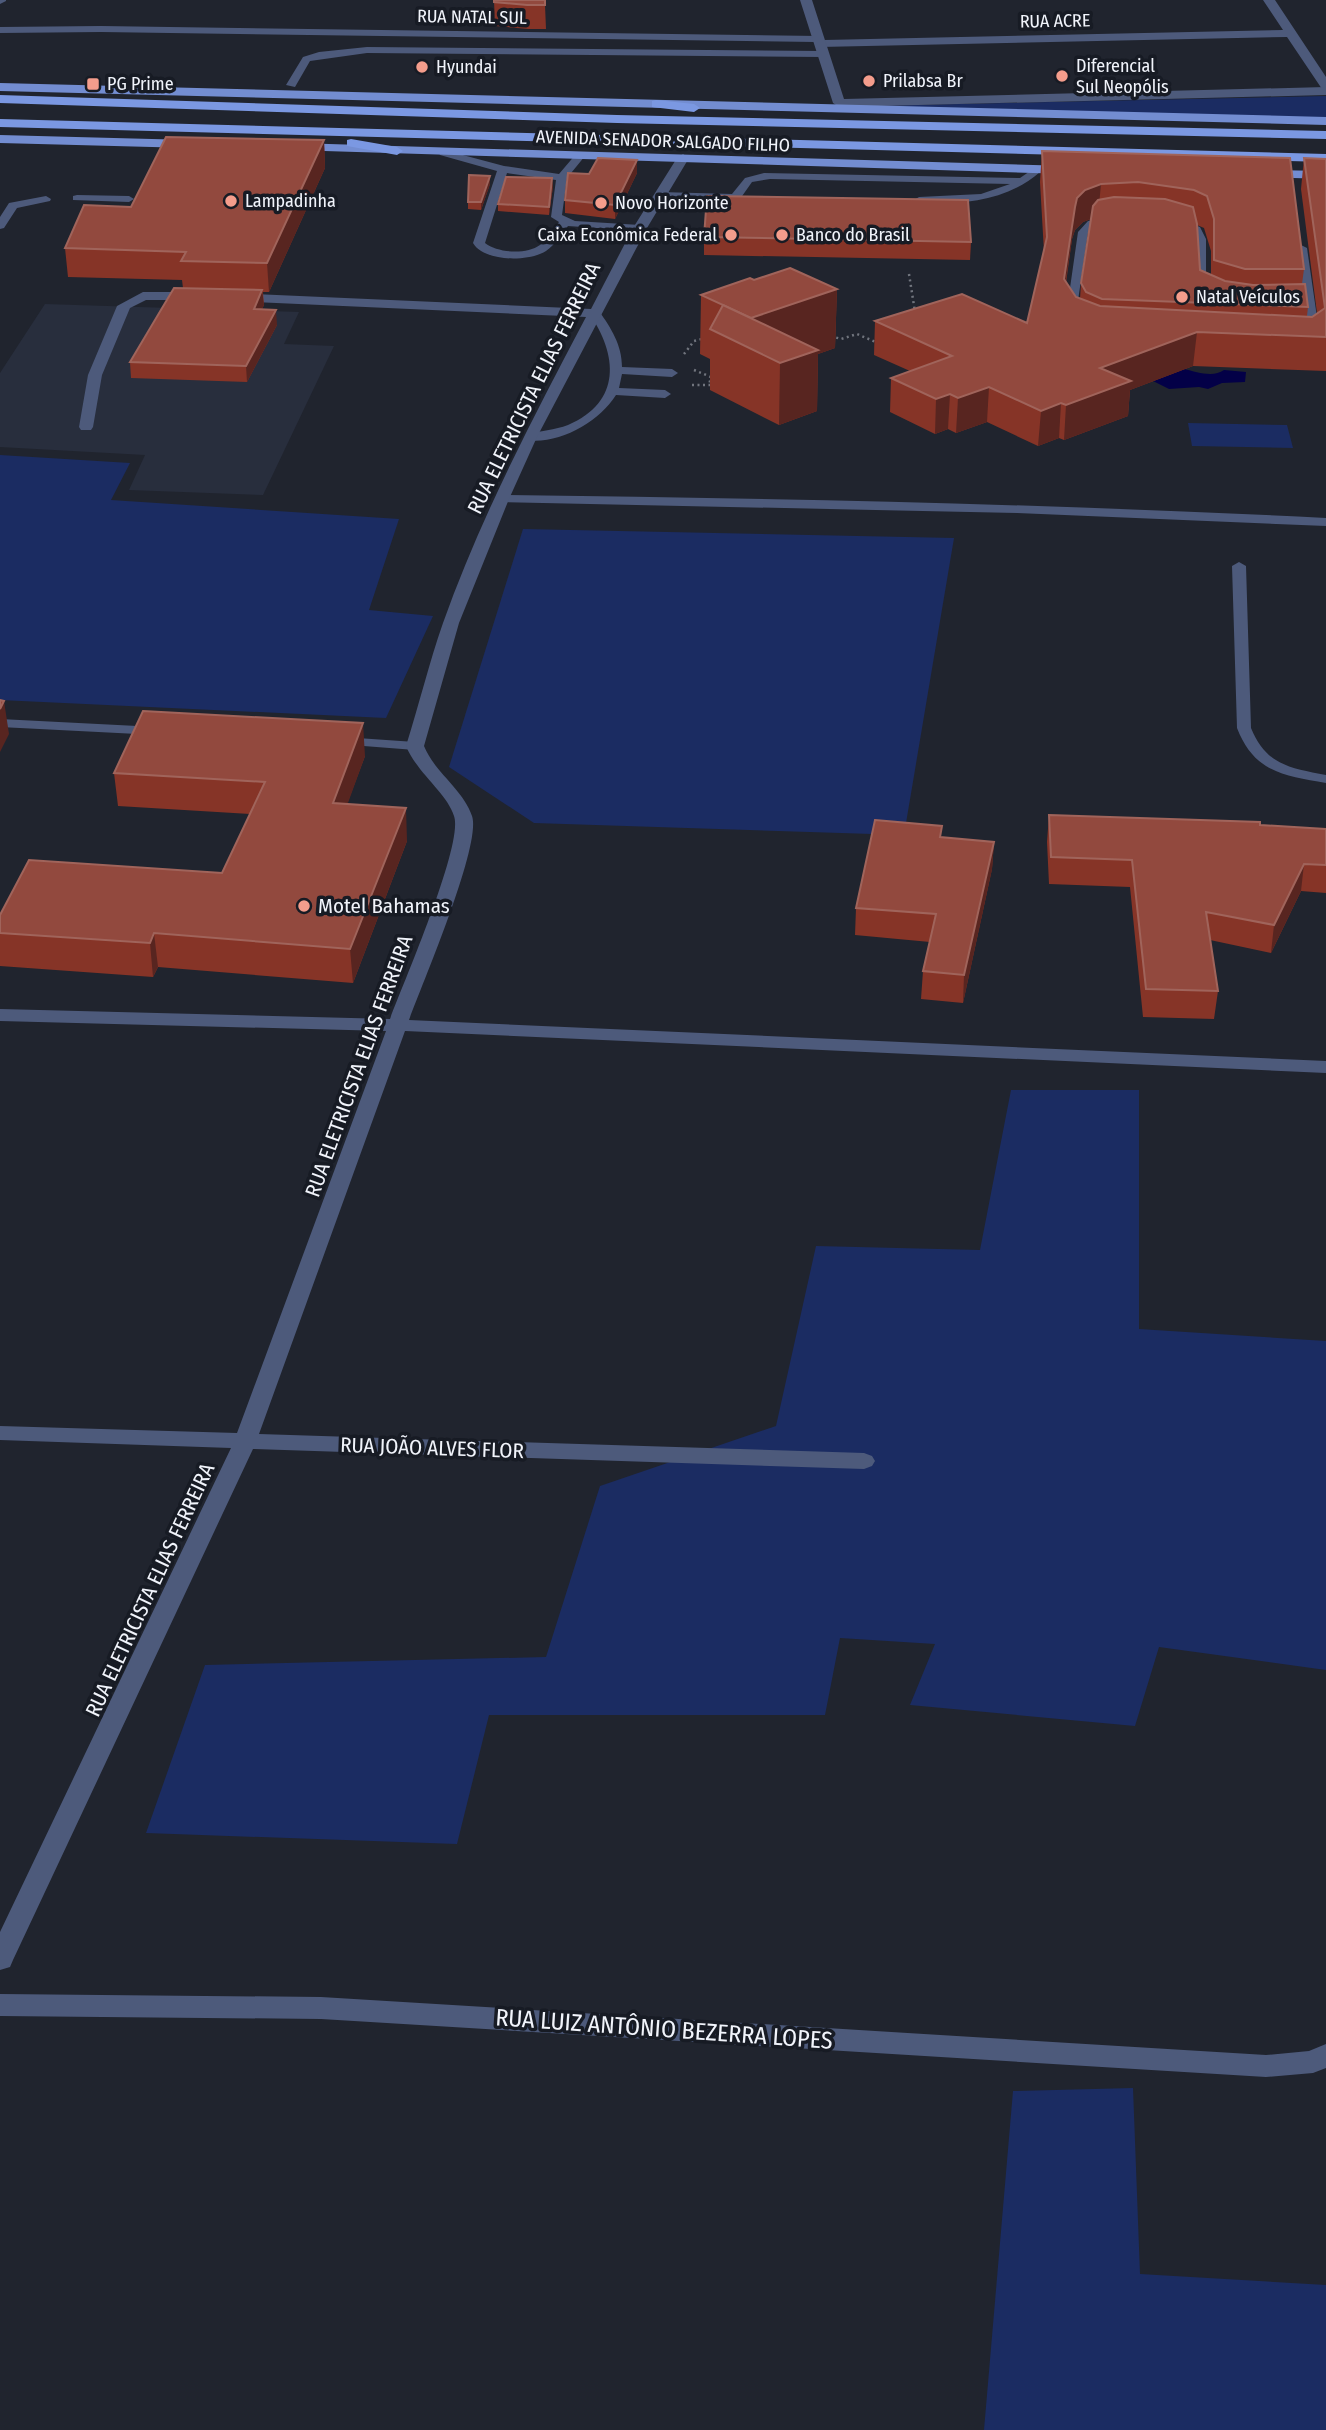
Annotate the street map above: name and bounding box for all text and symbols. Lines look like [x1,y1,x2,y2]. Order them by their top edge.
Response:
street label: RUA NATAL SUL [417,5,527,29]
street label: RUA ACRE [1020,9,1090,33]
place label: Diferencial Sul Neopólis [1076,55,1169,98]
place label: Hyundai [436,56,497,78]
marker: Hyundai [414,59,430,75]
marker: Diferencial Sul Neopólis [1054,68,1070,84]
place label: Prilabsa Br [883,70,963,92]
place label: PG Prime [107,73,174,95]
marker: Prilabsa Br [861,73,877,89]
marker: PG Prime [85,76,101,92]
street label: AVENIDA SENADOR SALGADO FILHO [536,126,790,156]
place label: Lampadinha [245,190,336,212]
place label: Novo Horizonte [615,192,729,214]
marker: Lampadinha [223,193,239,209]
marker: Novo Horizonte [593,195,609,211]
place label: Caixa Econômica Federal [537,224,717,246]
place label: Banco do Brasil [796,224,910,246]
marker: Caixa Econômica Federal [723,227,739,243]
marker: Banco do Brasil [774,227,790,243]
street label: RUA ELETRICISTA ELIAS FERREIRA [462,258,606,518]
place label: Natal Veículos [1196,286,1300,308]
marker: Natal Veículos [1174,289,1190,305]
place label: Motel Bahamas [318,893,450,919]
marker: Motel Bahamas [296,898,312,914]
street label: RUA ELETRICISTA ELIAS FERREIRA [299,932,419,1200]
street label: RUA JOÃO ALVES FLOR [340,1432,525,1464]
street label: RUA ELETRICISTA ELIAS FERREIRA [80,1459,220,1721]
street label: RUA LUIZ ANTÔNIO BEZERRA LOPES [494,2002,834,2055]

